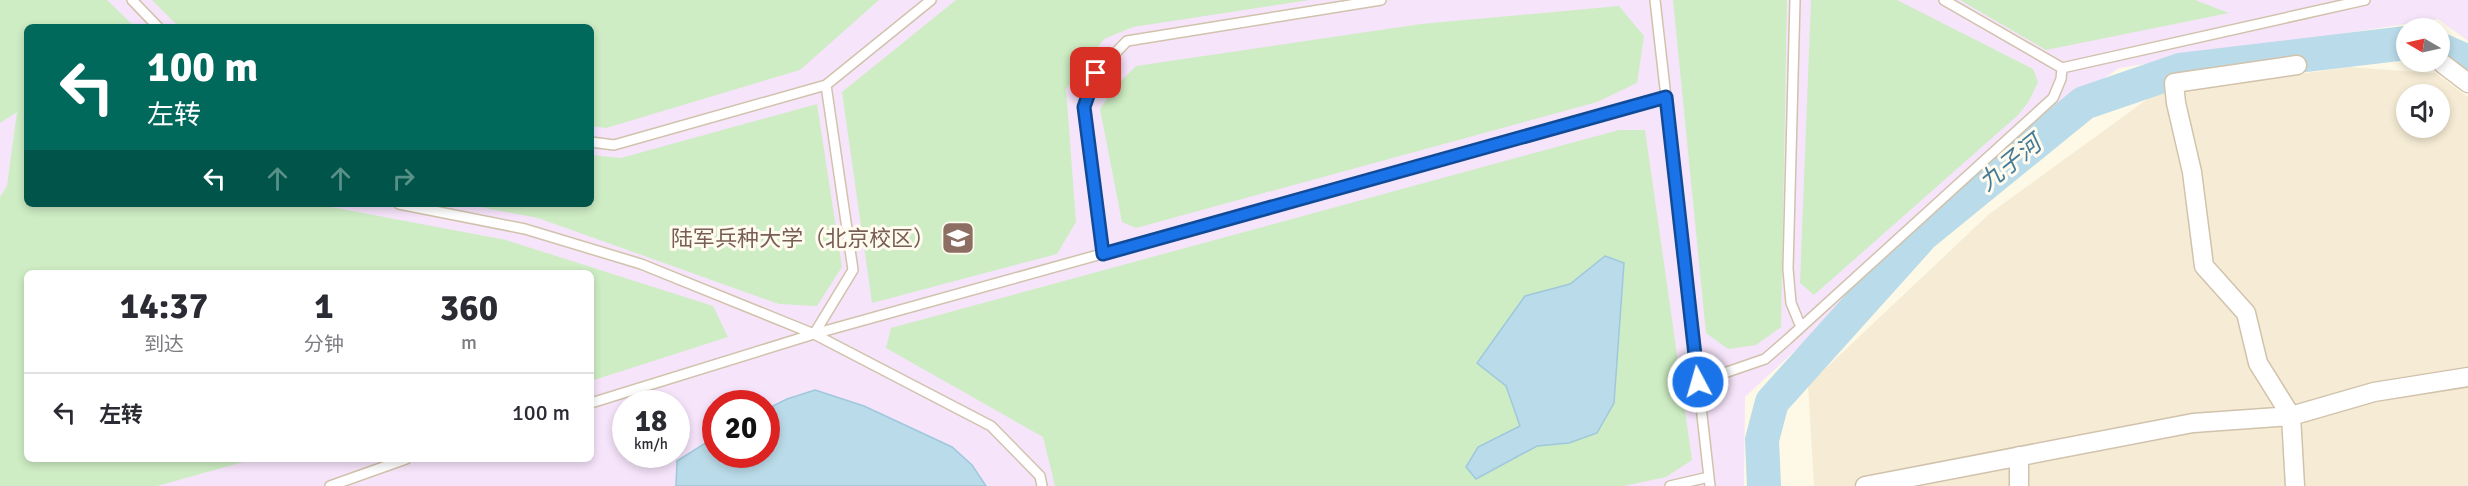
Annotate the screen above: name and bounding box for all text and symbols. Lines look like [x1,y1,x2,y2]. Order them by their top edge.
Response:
north arrow [2396,18,2450,72]
map controls [2396,18,2450,138]
text: 100 m [147,42,258,93]
pin [1070,47,1121,98]
icon: left [48,48,126,126]
icon: arrive [1079,56,1112,89]
button: sound [2396,84,2450,138]
text: 左转 [147,99,201,132]
water label: 九子河 [1973,126,2051,197]
icon: left [198,162,231,195]
icon: ahead [261,162,294,195]
icon: ahead [324,162,357,195]
icon: right [387,162,420,195]
school or university icon: 陆军兵种大学（北京校区） [940,220,976,256]
place label: 陆军兵种大学（北京校区） [671,225,935,252]
text: 14:37 [120,284,208,329]
text: 1 [314,284,334,329]
text: 360 [440,286,498,331]
text: m [461,330,477,355]
text: 到达 [144,332,184,357]
text: 分钟 [304,332,344,357]
position arrow [1666,350,1730,414]
speed limit sign: 20 [702,390,780,468]
icon: left [48,396,81,429]
text: 100 m [512,399,570,426]
text: 左转 [99,401,143,428]
text: 18 [635,403,667,440]
text: km/h [634,435,668,453]

